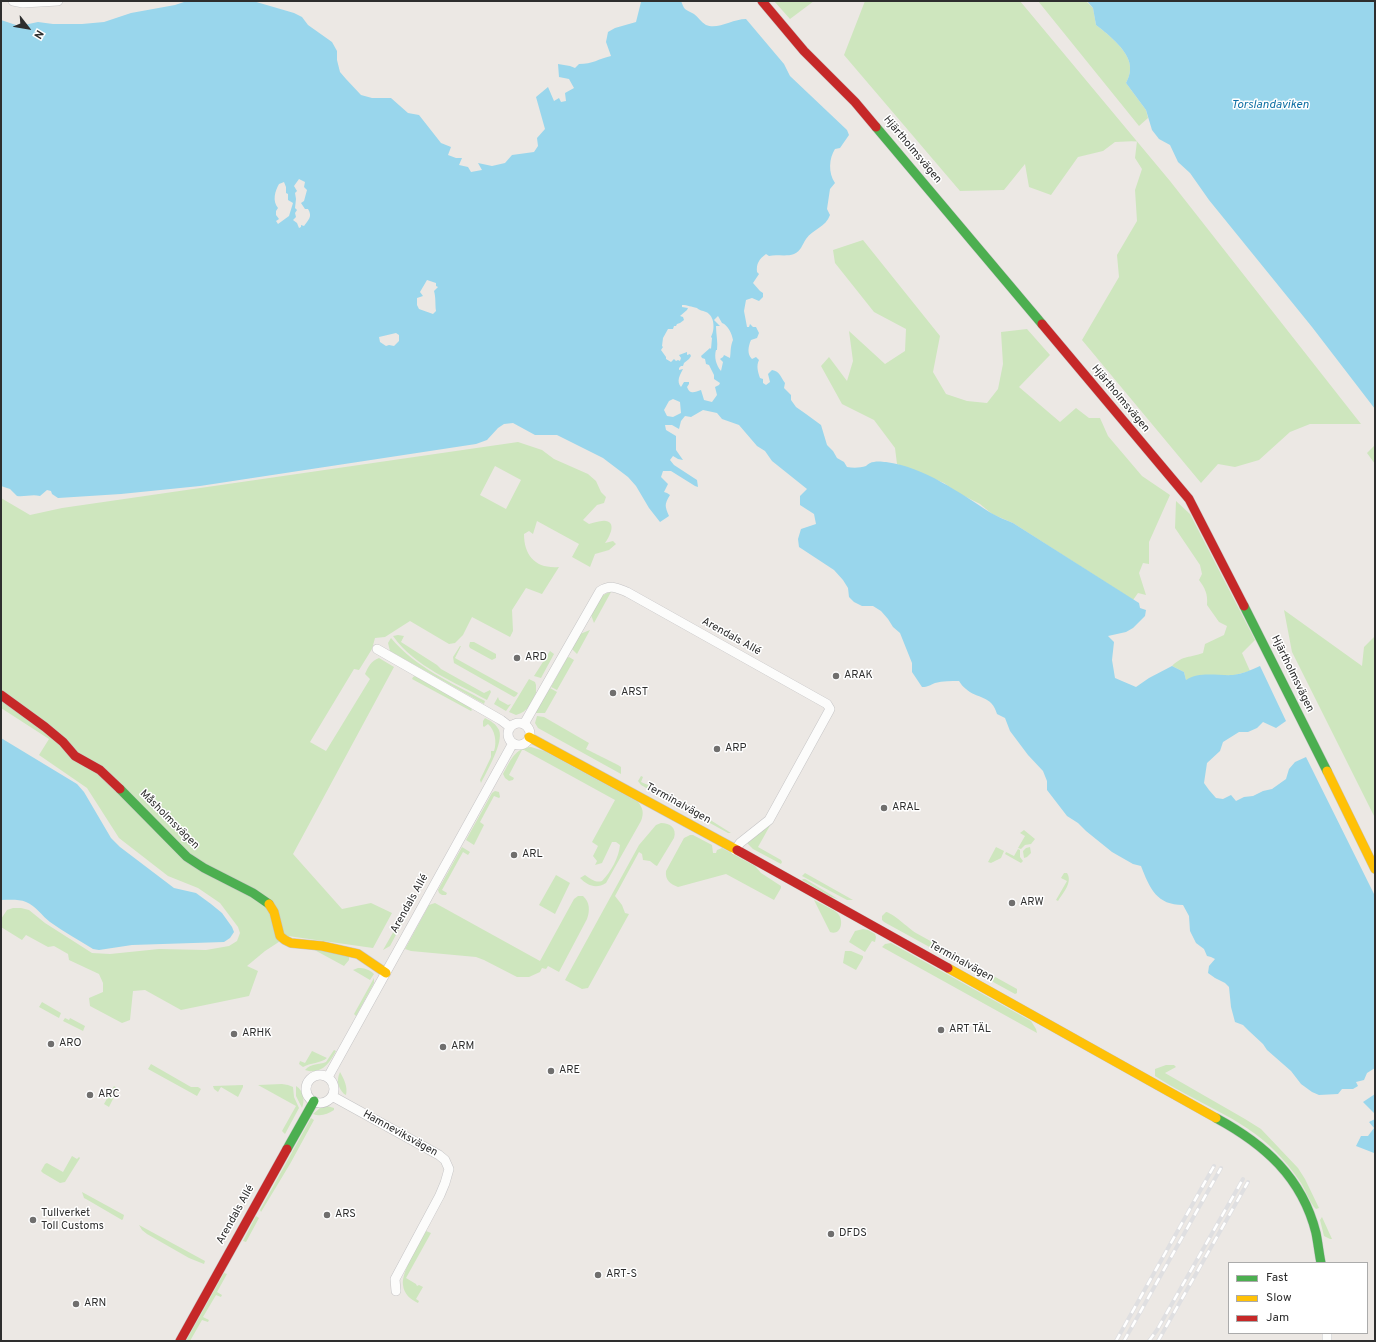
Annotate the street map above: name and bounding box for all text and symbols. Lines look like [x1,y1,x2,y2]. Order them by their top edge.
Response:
north arrow [8,8,48,48]
text: N [30,27,46,41]
water label: Torslandaviken [1231,99,1309,113]
street label: Hjärtholmsvägen [880,114,944,186]
street label: Hjärtholmsvägen [1088,363,1152,435]
street label: Arendals Allé [699,615,763,659]
street label: Hjärtholmsvägen [1268,633,1316,715]
place label: ARD [525,651,547,665]
marker: ARD [512,653,522,663]
place label: ARAK [844,669,873,683]
marker: ARAK [831,671,841,681]
place label: ARST [621,686,648,700]
marker: ARST [608,688,618,698]
place label: ARP [725,742,746,756]
marker: ARP [712,744,722,754]
street label: Terminalvägen [643,781,713,827]
street label: Måsholmsvägen [137,788,201,852]
place label: ARAL [892,801,920,815]
marker: ARAL [879,803,889,813]
place label: ARL [522,848,543,862]
marker: ARL [509,850,519,860]
street label: Arendals Allé [388,872,432,936]
place label: ARW [1020,896,1044,910]
marker: ARW [1007,898,1017,908]
street label: Terminalvägen [926,939,996,985]
place label: ART TÄL [949,1023,991,1037]
marker: ART TÄL [936,1025,946,1035]
place label: ARHK [242,1027,271,1041]
marker: ARHK [229,1029,239,1039]
place label: ARO [59,1037,82,1051]
marker: ARO [46,1039,56,1049]
place label: ARM [451,1040,474,1054]
marker: ARM [438,1042,448,1052]
place label: ARE [559,1064,580,1078]
marker: ARE [546,1066,556,1076]
place label: ARC [98,1088,120,1102]
marker: ARC [85,1090,95,1100]
street label: Hamneviksvägen [360,1108,440,1160]
street label: Arendals Allé [214,1183,258,1247]
place label: Tullverket Toll Customs [41,1207,104,1233]
place label: ARS [335,1208,356,1222]
marker: ARS [322,1210,332,1220]
marker: Tullverket Toll Customs [28,1215,38,1225]
place label: DFDS [839,1227,867,1241]
marker: DFDS [826,1229,836,1239]
legend [1228,1262,1368,1334]
place label: ART-S [606,1268,637,1282]
marker: ART-S [593,1270,603,1280]
text: Fast [1266,1270,1288,1286]
text: Slow [1266,1290,1292,1306]
place label: ARN [84,1297,106,1311]
marker: ARN [71,1299,81,1309]
text: Jam [1266,1310,1289,1326]

